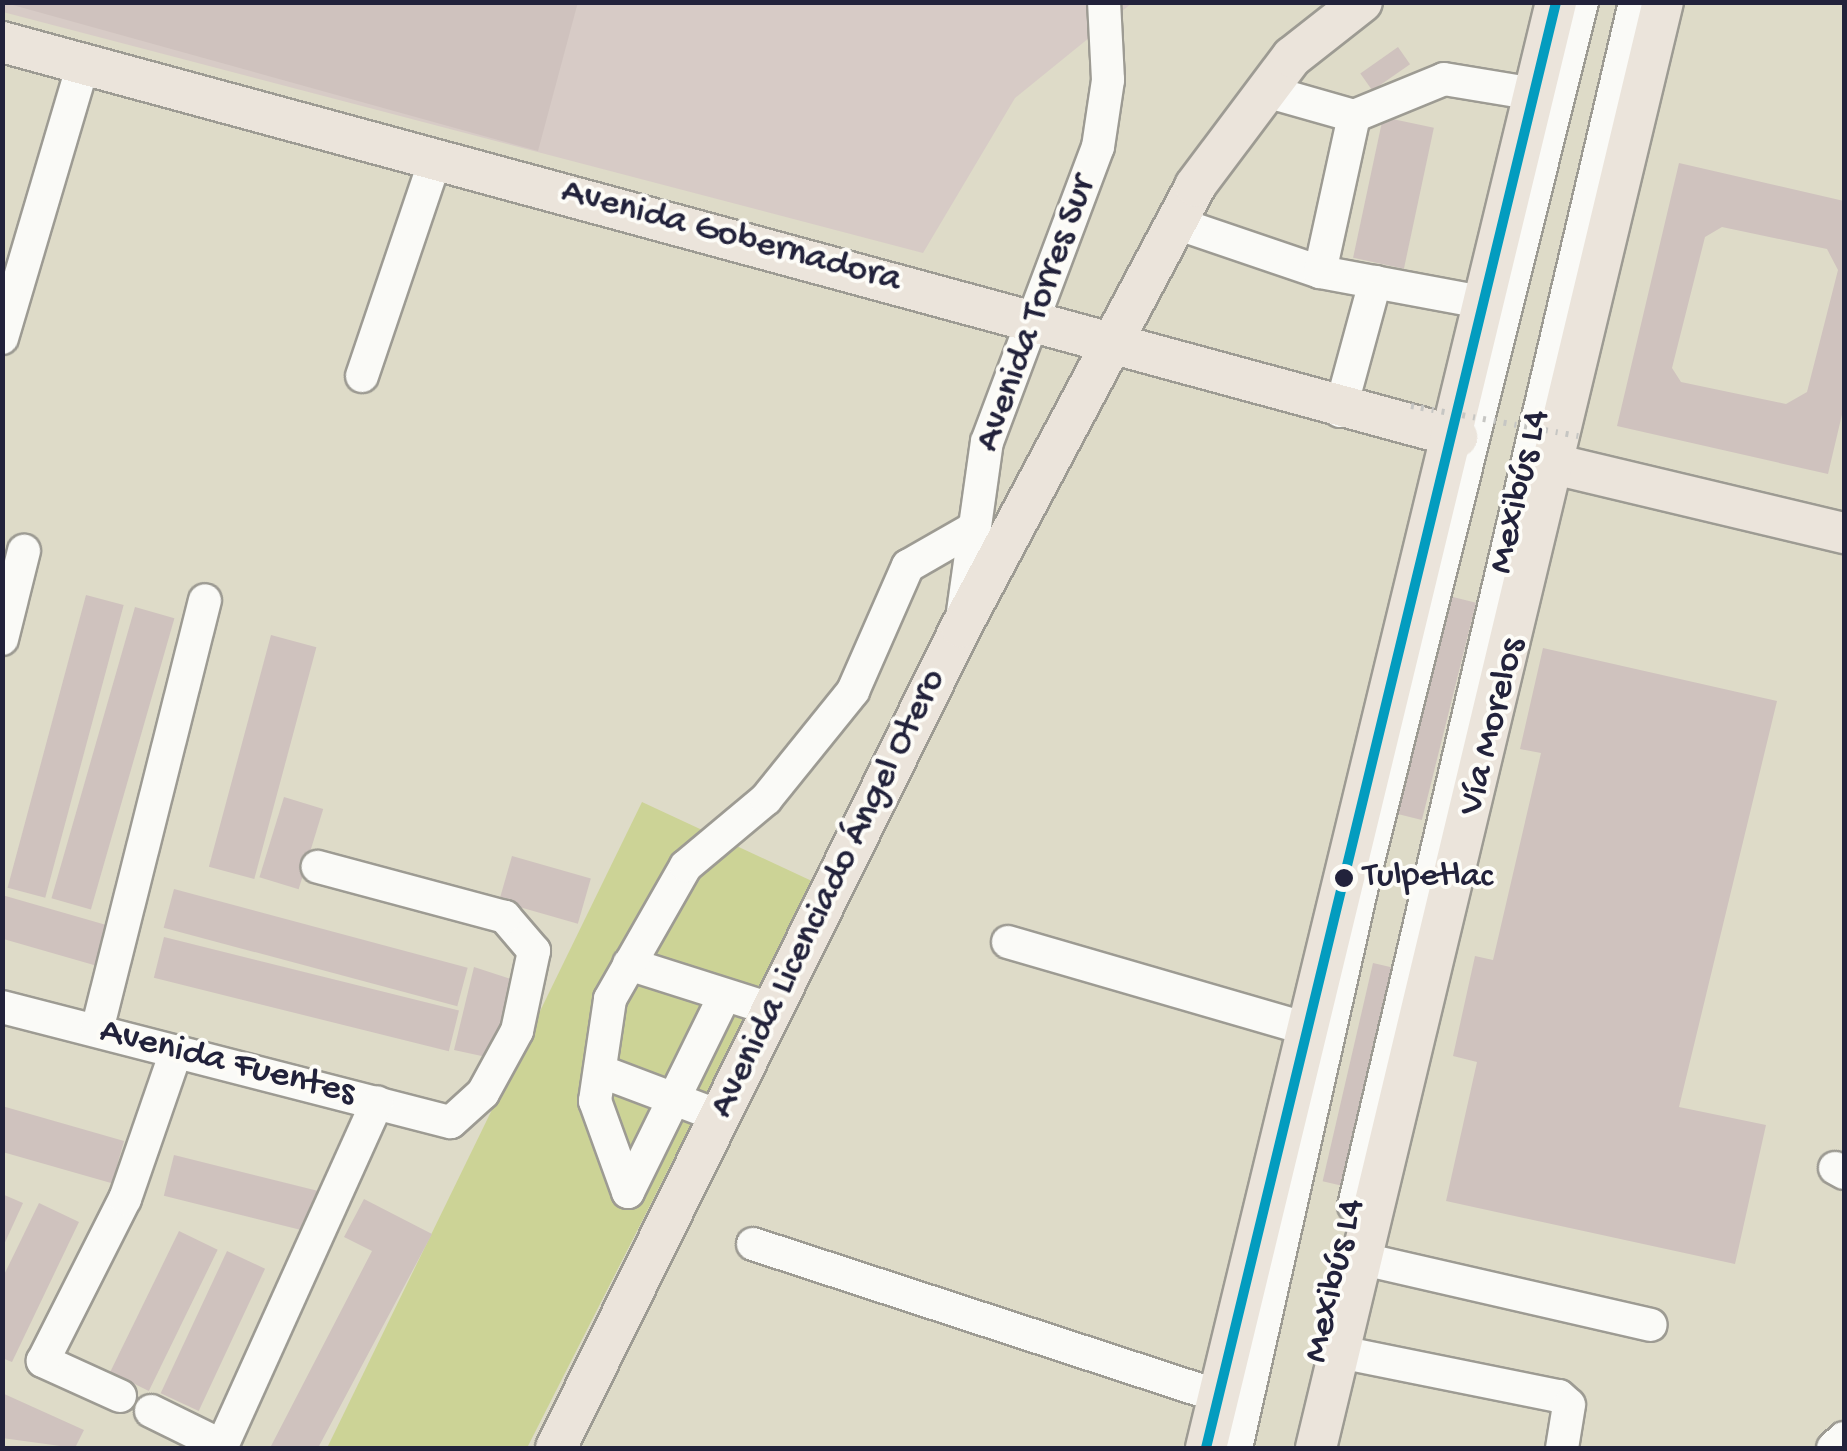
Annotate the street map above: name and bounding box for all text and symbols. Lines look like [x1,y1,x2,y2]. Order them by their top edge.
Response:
street label: Avenida Gobernadora [556,170,906,304]
street label: Avenida Torres Sur [966,170,1108,458]
street label: Mexibús L4 [1480,406,1562,578]
street label: Vía Morelos [1450,634,1538,820]
street label: Avenida Licenciado Ángel Otero [700,662,958,1126]
place label: Tulpetlac [1363,856,1493,900]
marker: Tulpetlac [1334,868,1354,888]
street label: Avenida Fuentes [95,1010,359,1118]
street label: Mexibús L4 [1295,1195,1377,1367]

